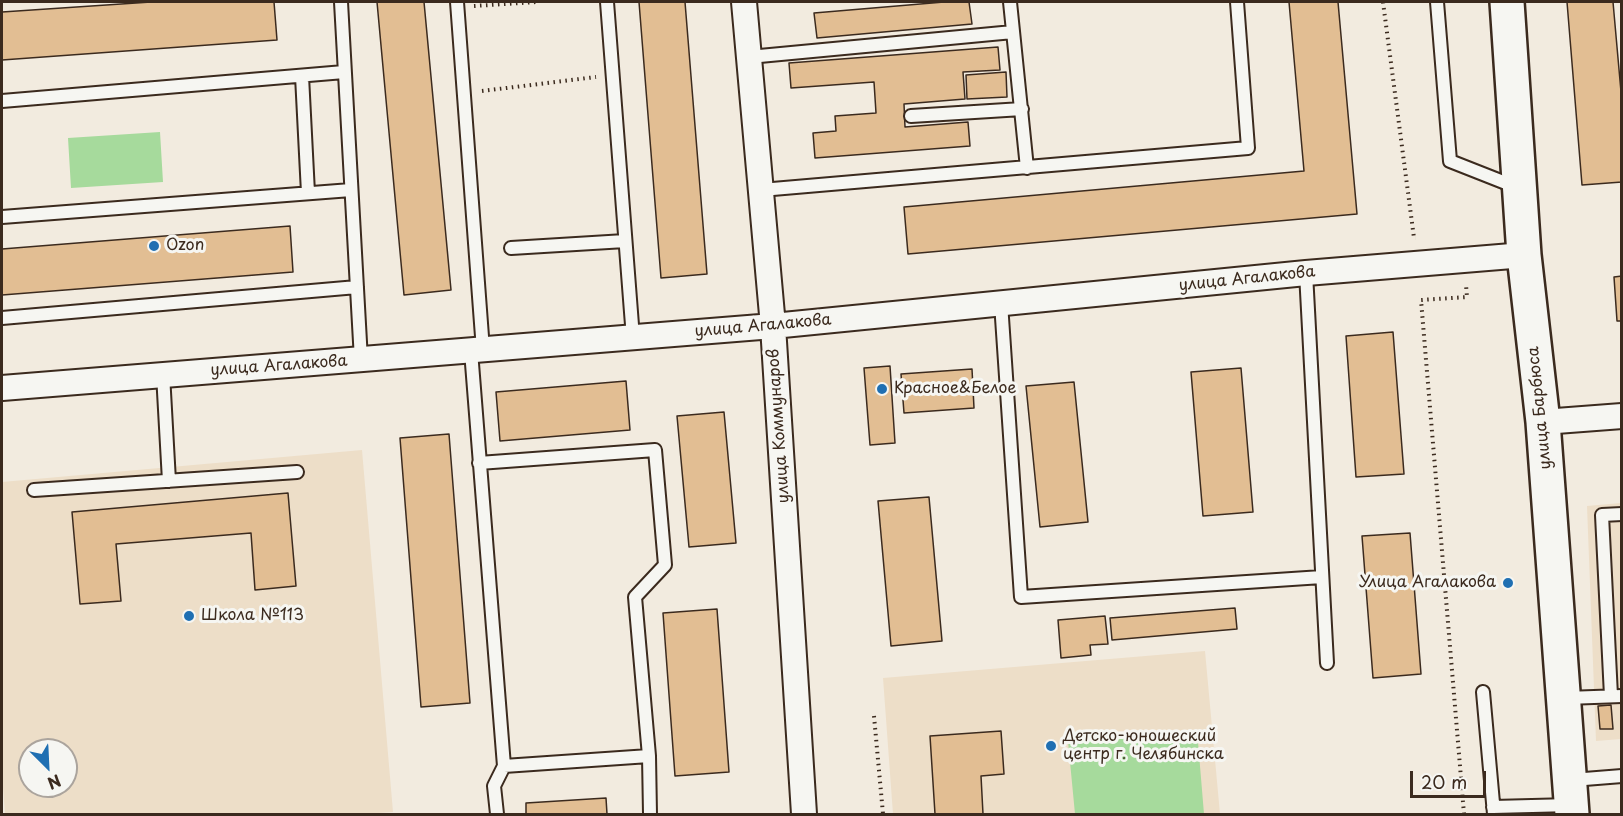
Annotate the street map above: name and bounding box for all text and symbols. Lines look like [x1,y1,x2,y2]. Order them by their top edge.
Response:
place label: Ozon [166,236,204,256]
marker: Ozon [147,239,161,253]
street label: улица Агалакова [1178,262,1316,296]
street label: улица Агалакова [694,310,832,342]
street label: улица Барбюса [1524,346,1556,470]
street label: улица Коммунаров [764,348,794,504]
street label: улица Агалакова [210,352,348,380]
place label: Красное&Белое [894,379,1016,399]
marker: Красное&Белое [875,382,889,396]
place label: Улица Агалакова [1359,573,1496,593]
marker: Улица Агалакова [1501,576,1515,590]
place label: Школа №113 [201,606,304,626]
marker: Школа №113 [182,609,196,623]
place label: Детско-юношеский центр г. Челябинска [1063,727,1224,765]
north arrow [18,738,78,798]
marker: Детско-юношеский центр г. Челябинска [1044,739,1058,753]
scale bar [1413,759,1490,797]
text: 20 m [1421,768,1467,795]
text: N [44,769,65,796]

